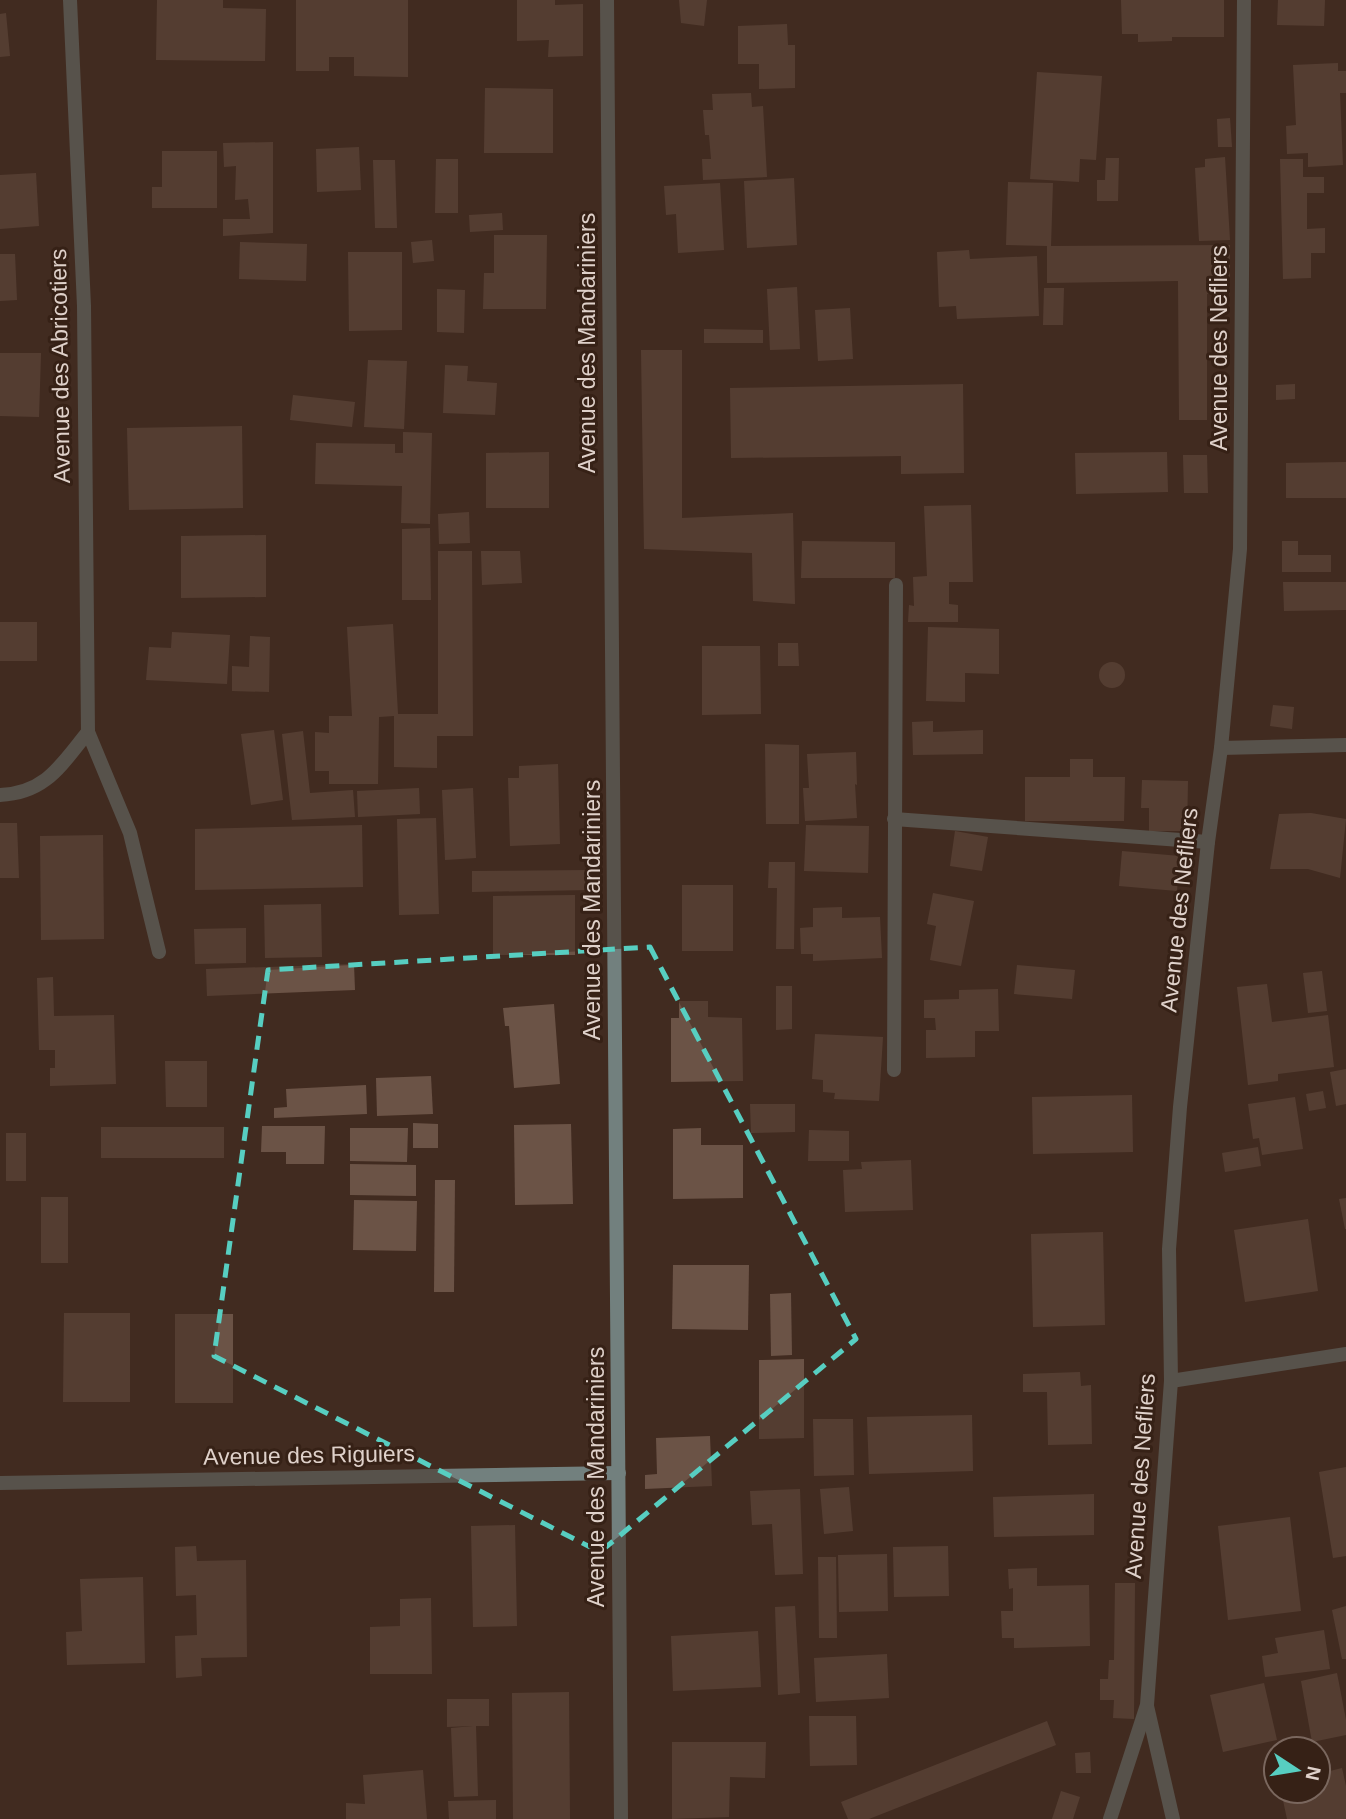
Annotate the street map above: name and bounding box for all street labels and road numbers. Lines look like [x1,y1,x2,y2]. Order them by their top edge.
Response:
street label: Avenue des Mandariniers [574,213,600,473]
street label: Avenue des Nefliers [1206,245,1232,451]
street label: Avenue des Abricotiers [45,248,75,484]
street label: Avenue des Mandariniers [579,780,605,1040]
street label: Avenue des Nefliers [1155,806,1203,1014]
street label: Avenue des Mandariniers [583,1347,609,1607]
street label: Avenue des Nefliers [1120,1373,1160,1579]
street label: Avenue des Riguiers [203,1440,415,1470]

